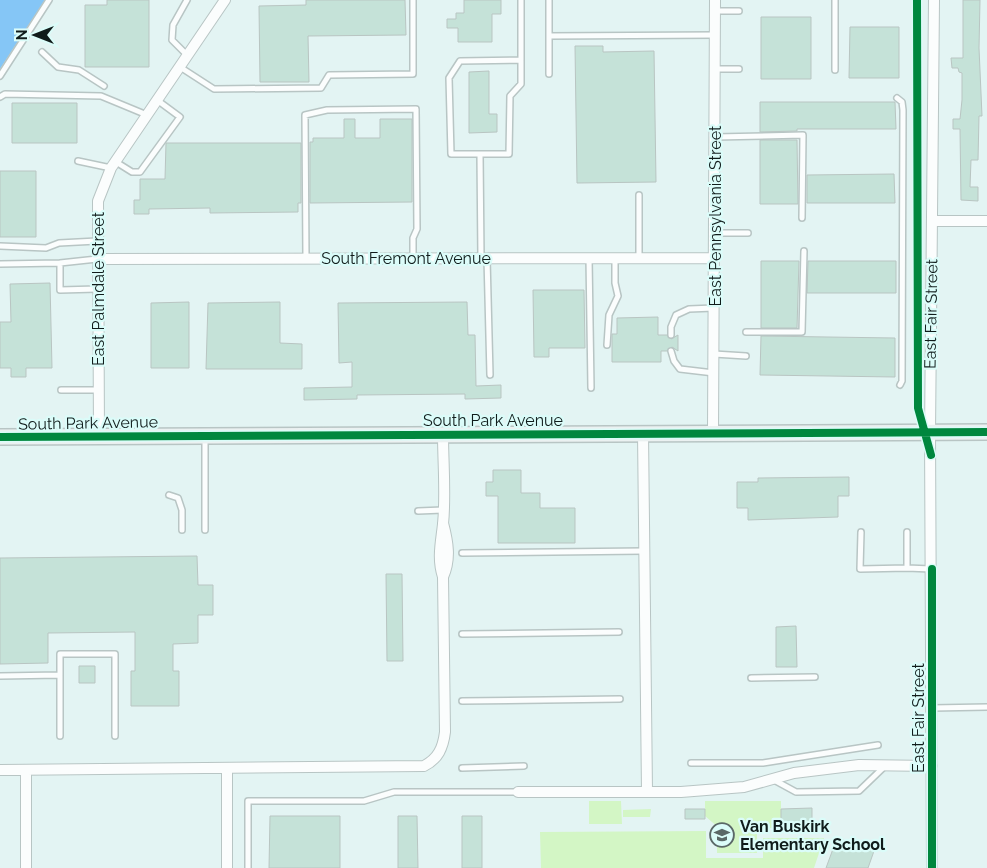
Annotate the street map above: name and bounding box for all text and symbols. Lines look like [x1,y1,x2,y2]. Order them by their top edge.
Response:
north arrow [10,10,60,60]
text: N [14,30,30,40]
street label: East Pennsylvania Street [706,125,725,306]
street label: East Palmdale Street [89,211,108,366]
street label: South Fremont Avenue [321,249,491,268]
street label: East Fair Street [921,258,941,369]
street label: South Park Avenue [423,411,563,430]
street label: South Park Avenue [18,412,158,434]
street label: East Fair Street [909,662,928,773]
place label: Van Buskirk Elementary School [740,817,886,854]
school or university icon: Van Buskirk Elementary School [709,822,735,848]

